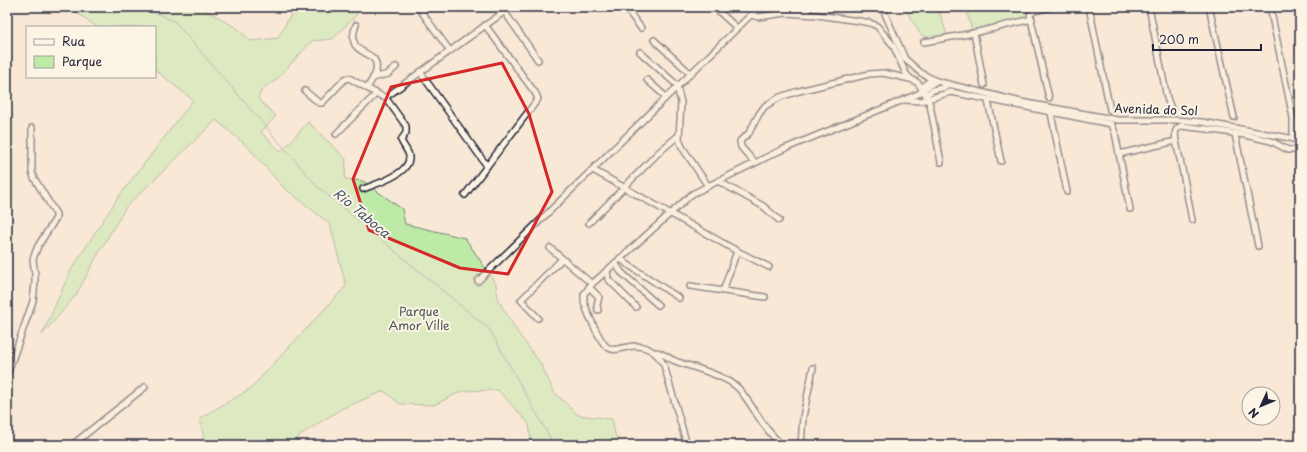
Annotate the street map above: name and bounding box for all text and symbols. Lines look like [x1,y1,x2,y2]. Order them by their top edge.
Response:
legend [26,26,156,78]
scale bar [1153,26,1261,52]
text: 200 m [1159,30,1199,48]
text: Rua [62,32,86,50]
text: Parque [62,52,102,70]
street label: Avenida do Sol [1114,99,1198,119]
water label: Rio Taboca [330,183,395,242]
park label: Parque Amor Ville [388,302,450,334]
north arrow [1241,386,1281,426]
text: N [1244,404,1263,422]

